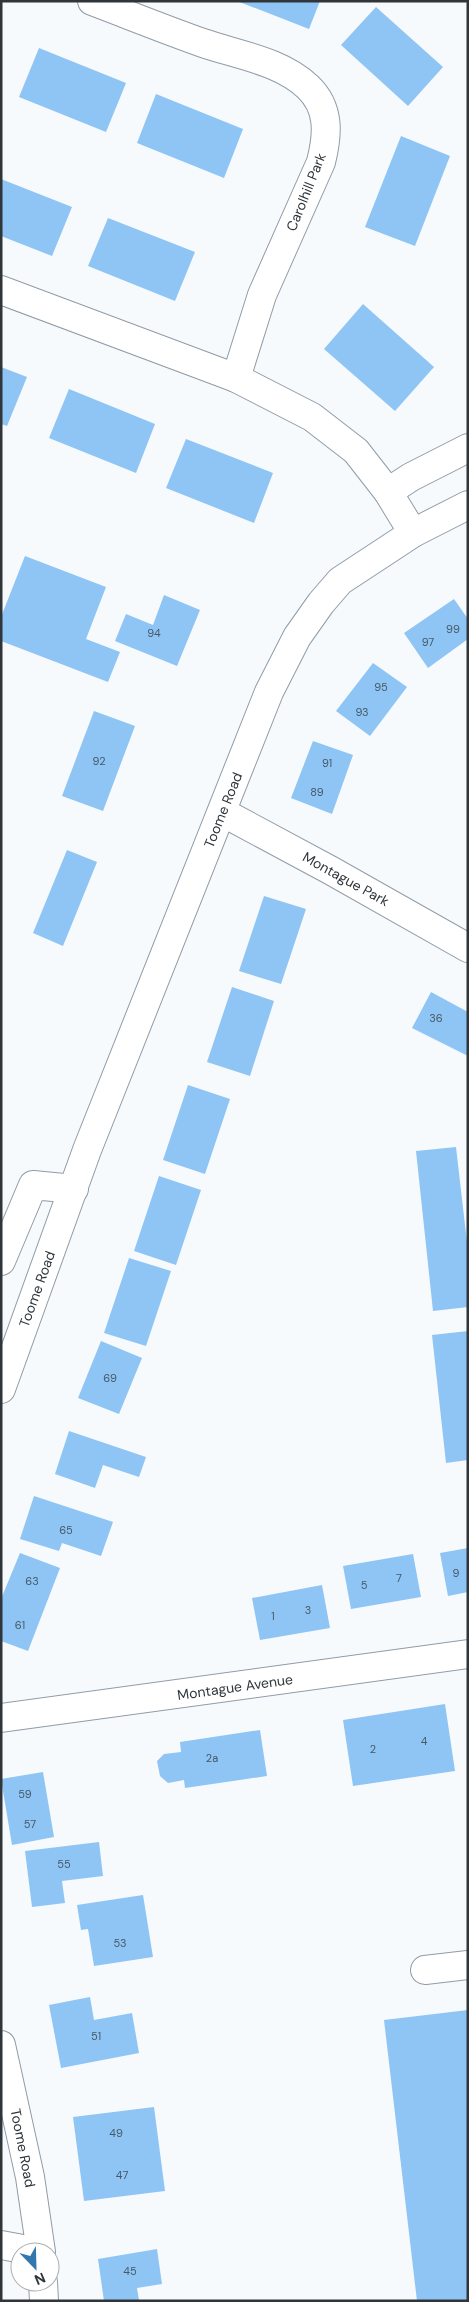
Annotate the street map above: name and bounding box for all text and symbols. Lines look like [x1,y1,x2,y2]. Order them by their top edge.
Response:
street label: Carolhill Park [282,150,330,234]
house number: 99 [446,622,460,636]
house number: 94 [147,626,161,640]
house number: 97 [422,635,434,649]
house number: 95 [374,680,388,694]
house number: 93 [355,705,369,719]
house number: 92 [92,754,106,768]
house number: 91 [322,756,332,770]
street label: Toome Road [200,770,246,850]
house number: 89 [310,785,324,799]
street label: Montague Park [299,848,393,910]
house number: 36 [429,1011,443,1025]
street label: Toome Road [15,1248,59,1330]
house number: 69 [103,1371,117,1385]
house number: 65 [59,1523,73,1537]
house number: 9 [453,1566,460,1580]
house number: 7 [396,1571,402,1585]
house number: 63 [25,1574,39,1588]
house number: 5 [361,1578,368,1592]
house number: 3 [305,1603,311,1617]
house number: 1 [271,1609,275,1623]
house number: 61 [15,1618,25,1632]
street label: Montague Avenue [176,1670,294,1704]
house number: 4 [421,1734,428,1748]
house number: 2 [370,1742,376,1756]
house number: 2a [206,1751,218,1765]
house number: 59 [18,1787,32,1801]
house number: 57 [24,1817,36,1831]
house number: 55 [57,1857,71,1871]
house number: 53 [113,1936,127,1950]
house number: 51 [91,2029,101,2043]
street label: Toome Road [7,2107,39,2189]
house number: 49 [109,2126,123,2140]
house number: 47 [116,2168,128,2182]
north arrow [10,2242,60,2292]
house number: 45 [123,2264,137,2278]
text: N [32,2269,48,2289]

